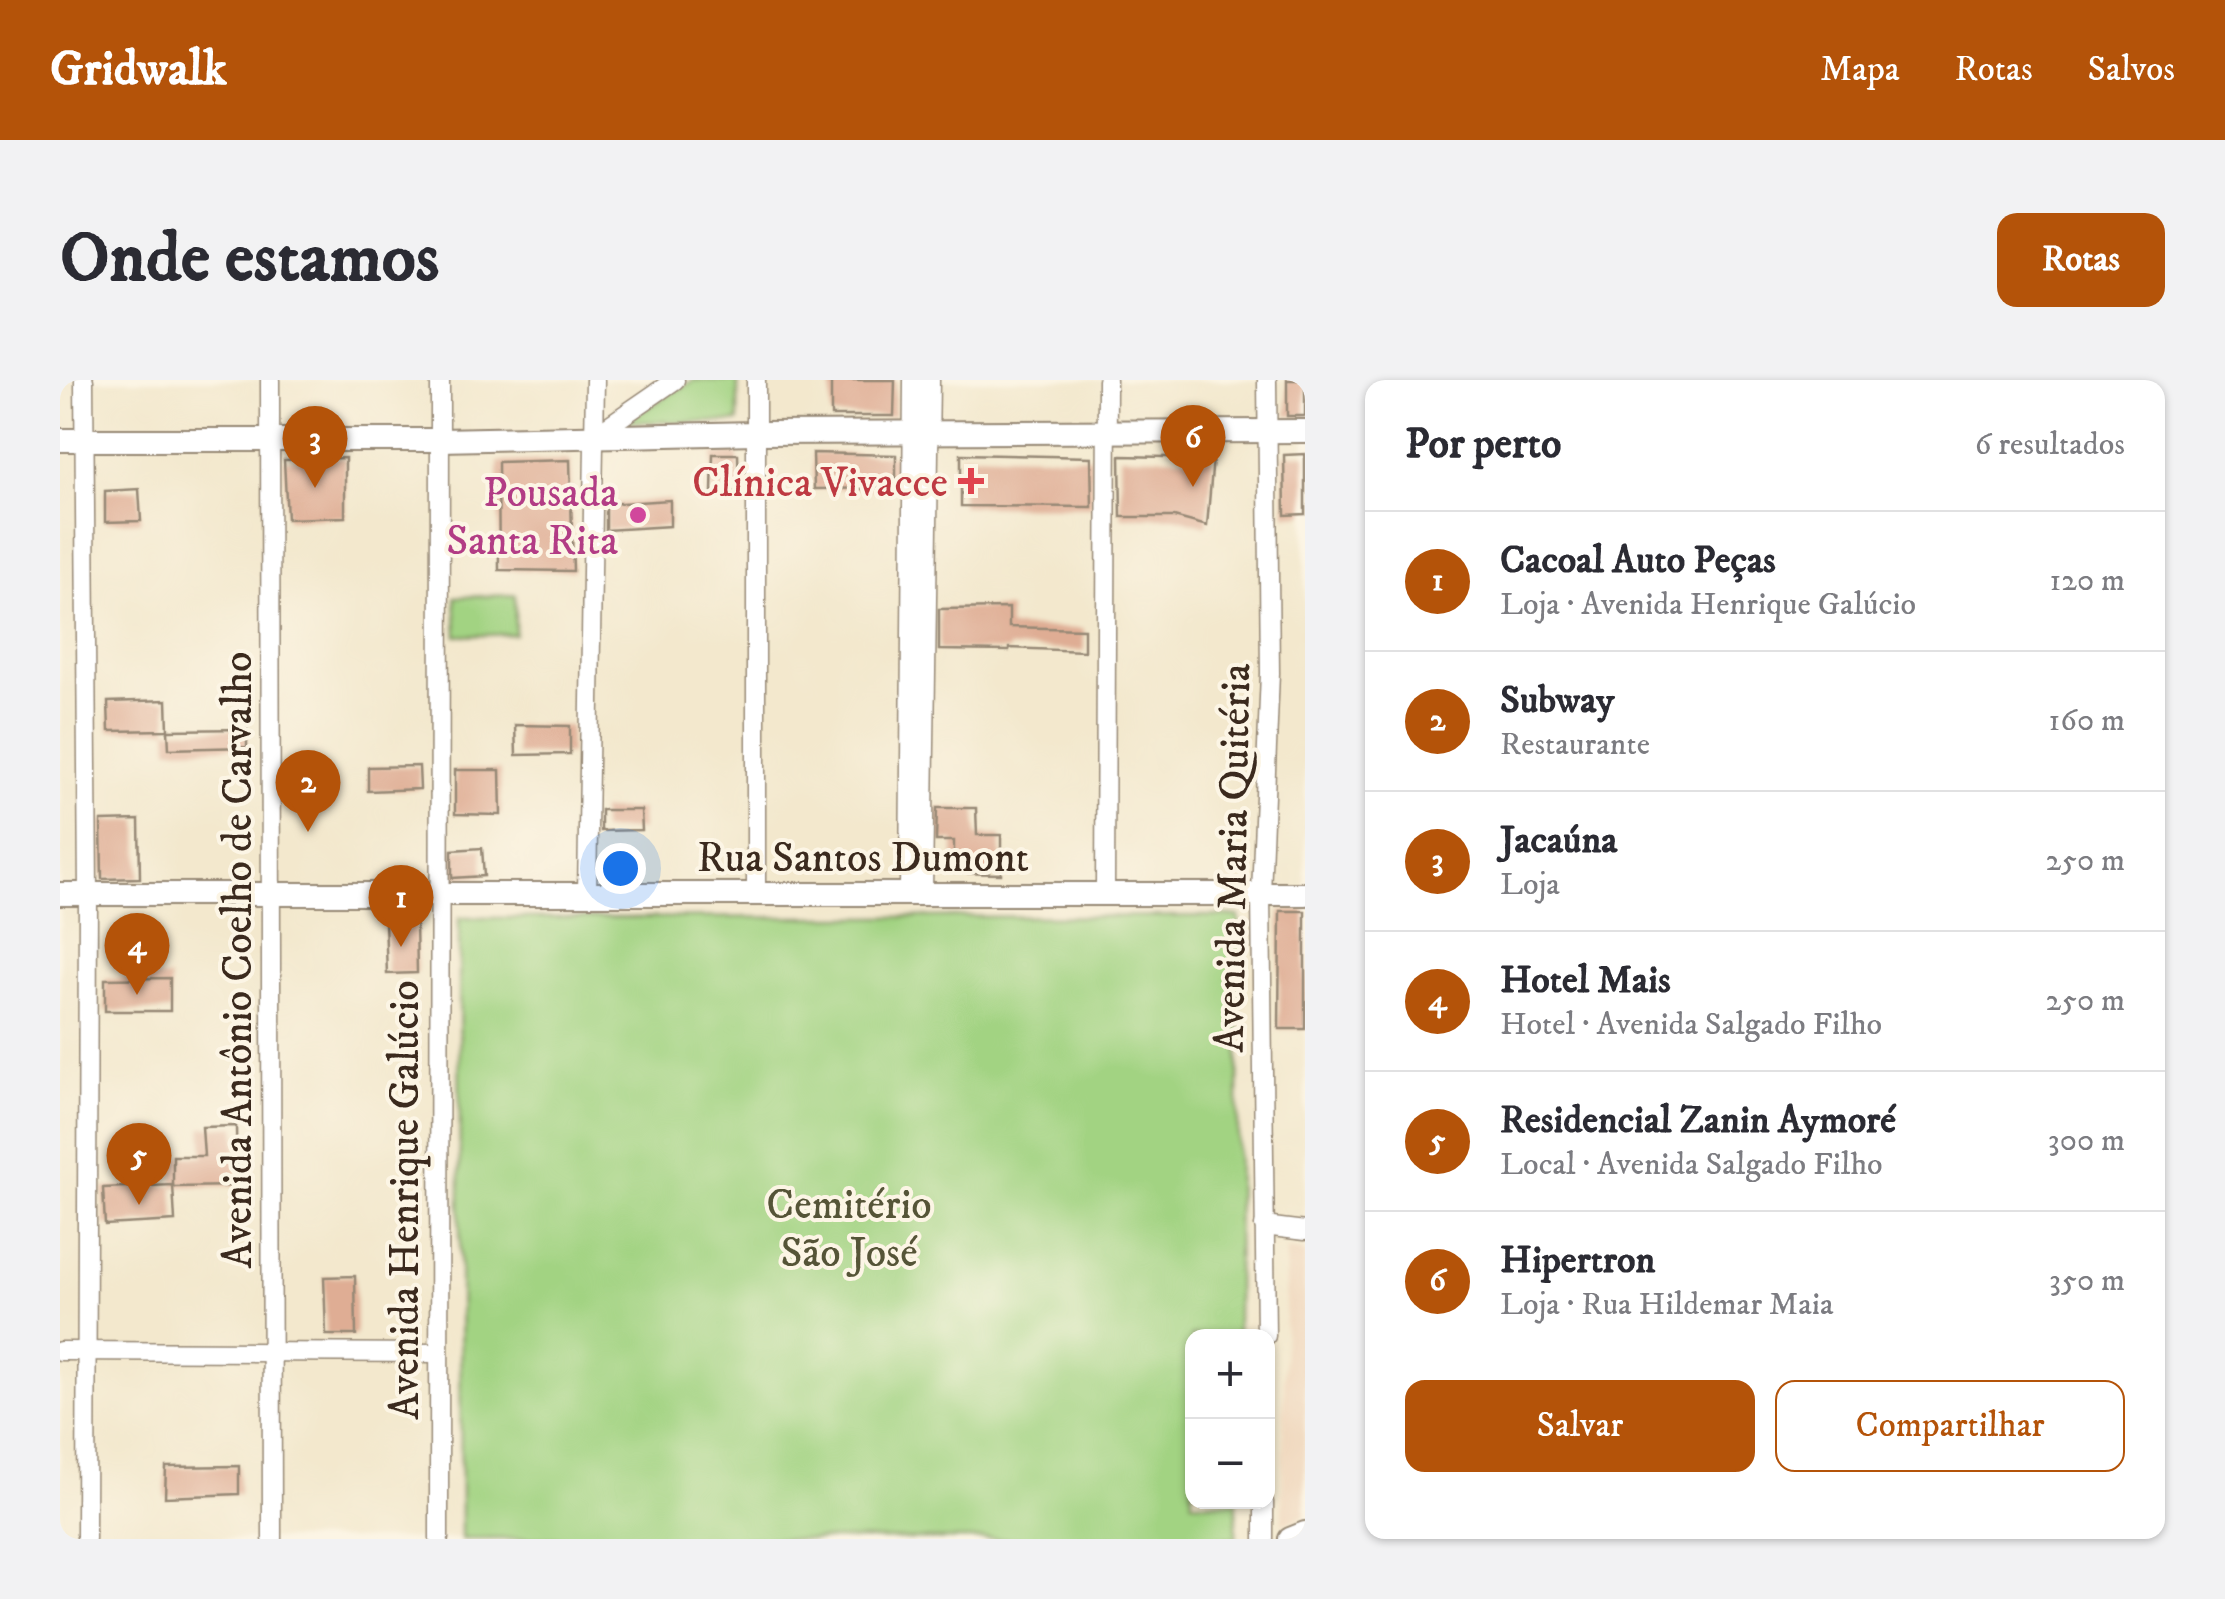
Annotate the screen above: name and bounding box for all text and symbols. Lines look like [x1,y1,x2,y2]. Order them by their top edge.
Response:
text: Gridwalk [50,40,227,100]
text: Mapa [1820,48,1900,92]
text: Rotas [1955,48,2033,92]
text: Salvos [2088,48,2175,92]
button: Rotas [1997,213,2165,307]
text: Onde estamos [60,216,439,304]
pin: 6 [1160,404,1226,487]
pin: 3 [282,406,348,488]
text: Por perto [1405,419,1562,471]
text: 6 resultados [1975,425,2125,465]
place label: Clínica Vivacce [692,458,948,510]
place label: Pousada Santa Rita [446,468,618,568]
marker: Clínica Vivacce [958,468,984,494]
marker: Pousada Santa Rita [627,504,649,526]
text: Cacoal Auto Peças [1500,537,1776,585]
text: 1 [1432,561,1443,601]
text: 120 m [2049,561,2125,601]
text: Loja · Avenida Henrique Galúcio [1500,585,1916,625]
street label: Avenida Antônio Coelho de Carvalho [213,651,265,1269]
street label: Avenida Maria Quitéria [1205,663,1263,1053]
text: Subway [1500,677,1614,725]
text: 2 [1430,701,1445,741]
text: 160 m [2049,701,2125,741]
text: Restaurante [1500,725,1650,765]
pin: 2 [276,750,340,832]
text: Jacaúna [1500,817,1617,865]
street label: Rua Santos Dumont [697,833,1029,885]
text: 3 [1432,841,1443,881]
text: 250 m [2045,841,2125,881]
your location [595,843,646,894]
pin: 1 [368,864,434,947]
text: Loja [1500,865,1560,905]
pin: 4 [104,912,170,995]
text: Hotel Mais [1500,957,1671,1005]
street label: Avenida Henrique Galúcio [380,980,432,1420]
text: 4 [1428,981,1447,1021]
text: 250 m [2045,981,2125,1021]
text: Hotel · Avenida Salgado Filho [1500,1005,1882,1045]
text: Residencial Zanin Aymoré [1500,1097,1896,1145]
text: 5 [1430,1121,1445,1161]
text: 300 m [2048,1121,2125,1161]
pin: 5 [106,1122,172,1205]
text: Local · Avenida Salgado Filho [1500,1145,1883,1185]
park label: Cemitério São José [766,1180,932,1280]
text: Hipertron [1500,1237,1655,1285]
text: 6 [1429,1261,1446,1301]
text: 350 m [2049,1261,2125,1301]
text: Loja · Rua Hildemar Maia [1500,1285,1834,1325]
map controls [1185,1329,1275,1509]
button: + [1185,1329,1275,1419]
button: Salvar [1405,1380,1755,1472]
button: Compartilhar [1775,1380,2125,1472]
button: − [1185,1419,1275,1509]

